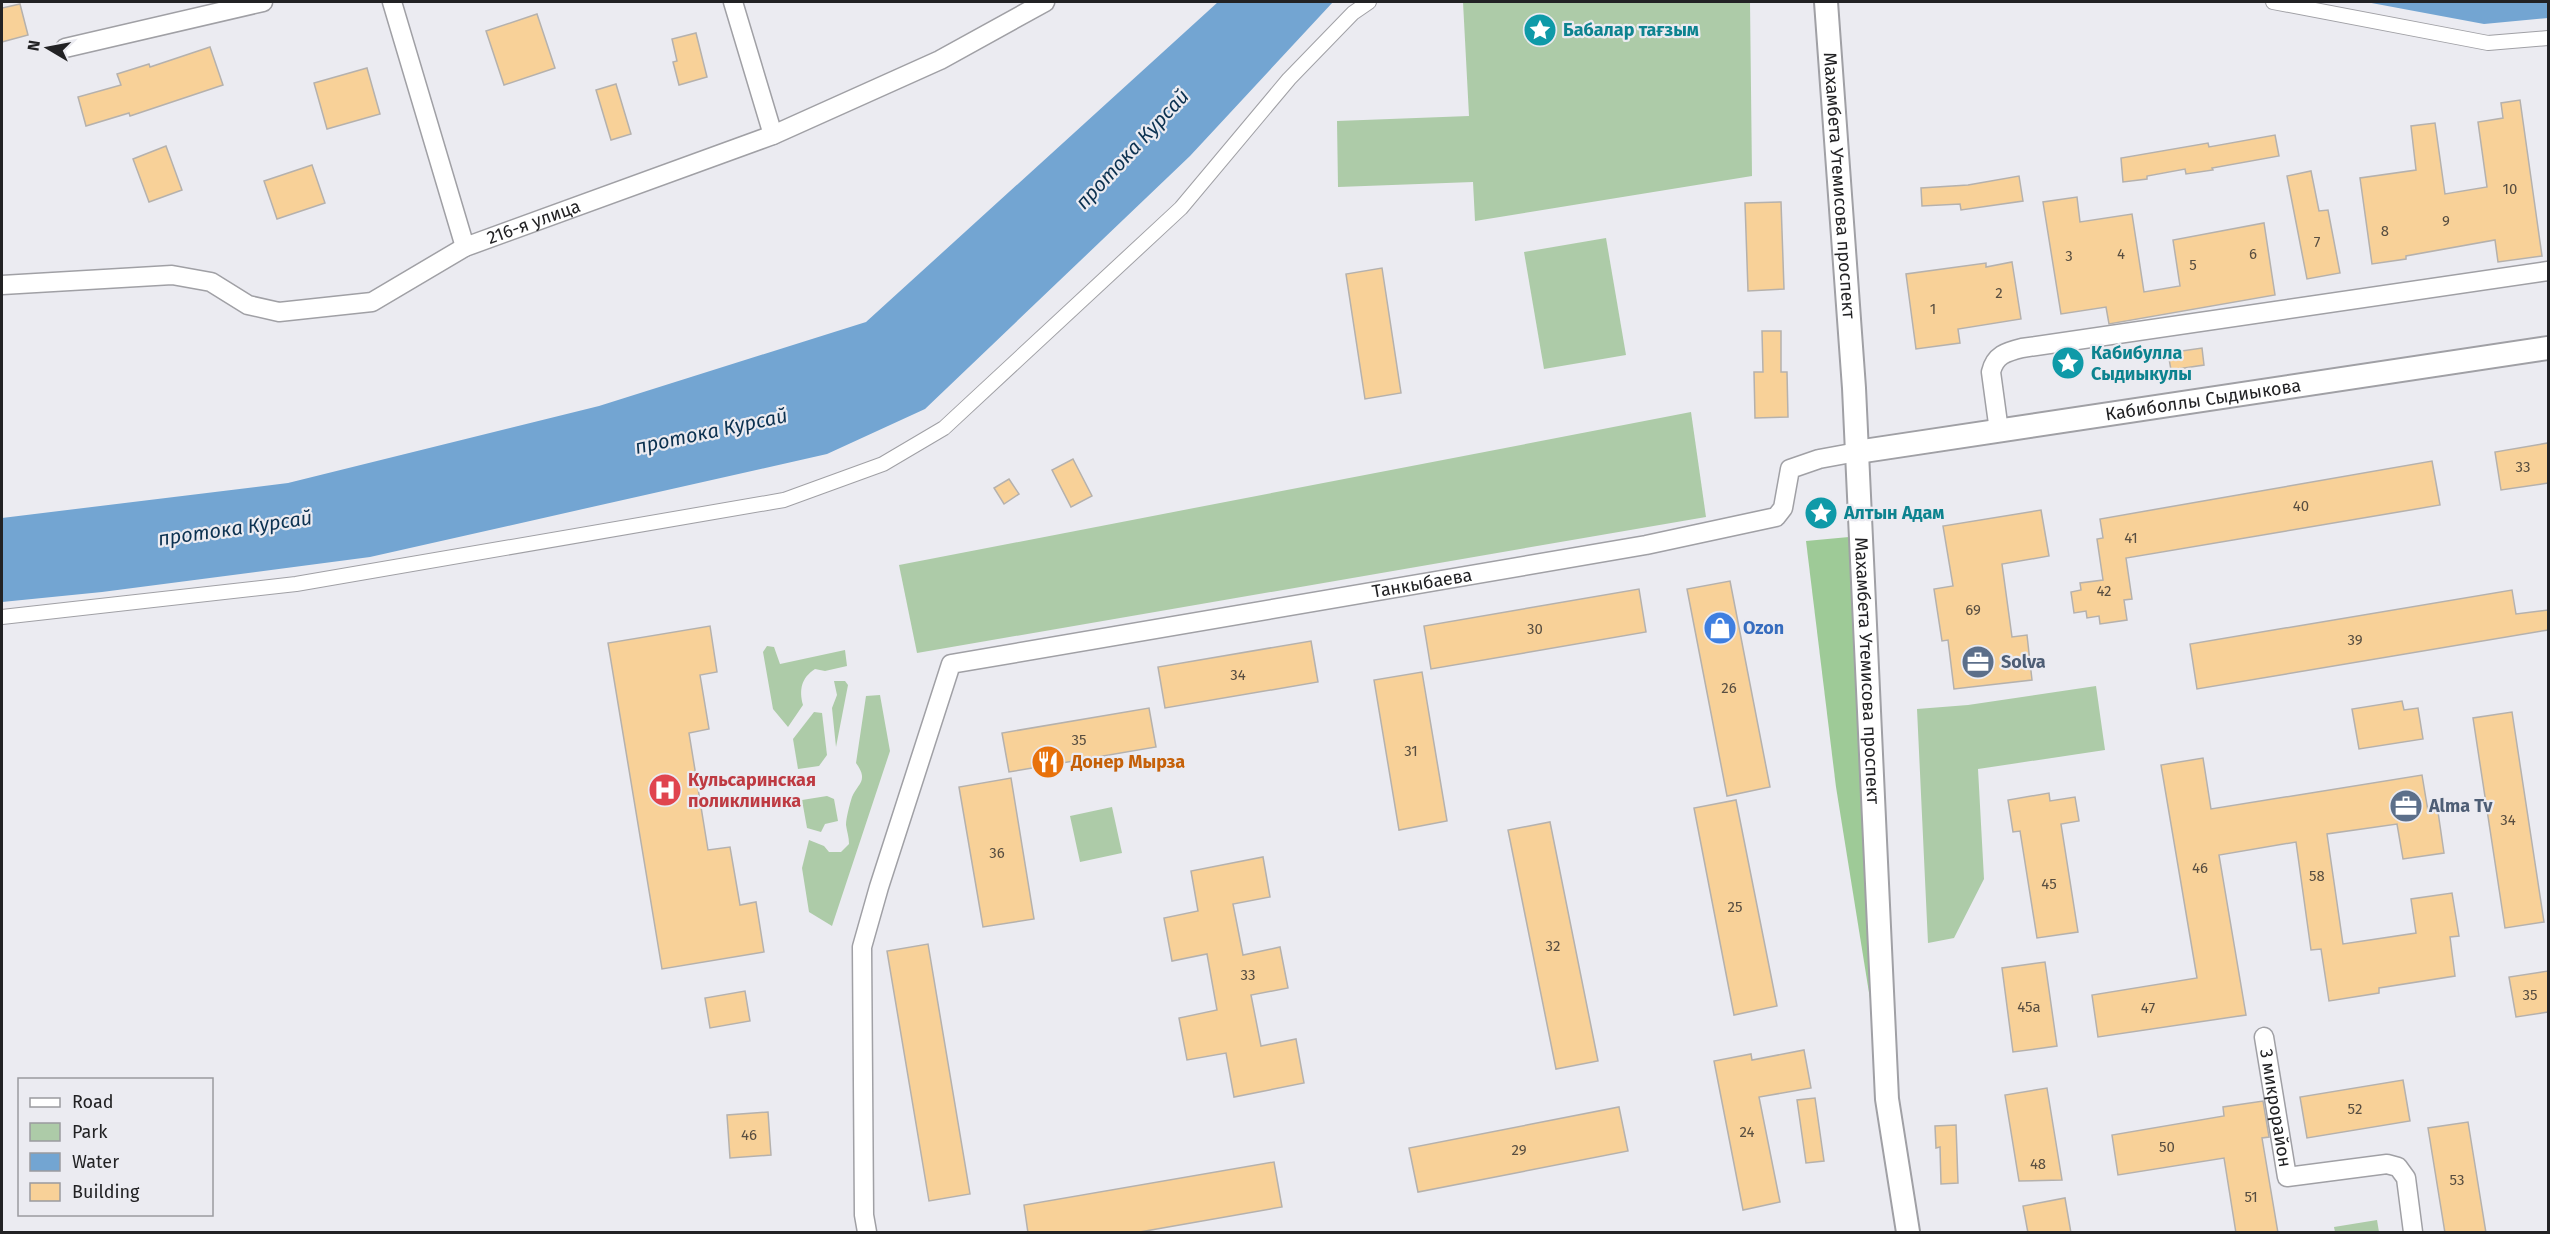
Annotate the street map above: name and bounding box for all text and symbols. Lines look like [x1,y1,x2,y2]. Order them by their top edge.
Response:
place icon: Бабалар тағзым [1522,12,1558,48]
north arrow [18,18,78,78]
place label: Бабалар тағзым [1563,19,1699,41]
text: N [23,39,44,52]
street label: Махамбета Утемисова проспект [1819,51,1860,320]
water label: протока Курсай [1070,84,1194,214]
house number: 10 [2503,180,2517,198]
street label: 216-я улица [484,195,583,249]
house number: 9 [2442,212,2450,230]
house number: 8 [2381,222,2389,240]
house number: 7 [2314,233,2321,251]
house number: 4 [2117,245,2125,263]
house number: 6 [2249,245,2257,263]
house number: 3 [2065,247,2073,265]
house number: 5 [2189,256,2197,274]
house number: 2 [1995,284,2003,302]
house number: 1 [1930,300,1936,318]
place label: Кабибулла Сыдиыкулы [2091,342,2192,385]
place icon: Кабибулла Сыдиыкулы [2050,345,2086,381]
street label: Кабиболлы Сыдиыкова [2104,374,2302,425]
water label: протока Курсай [633,403,789,459]
house number: 33 [2516,458,2530,476]
place icon: Алтын Адам [1803,495,1839,531]
house number: 40 [2293,497,2309,515]
place label: Алтын Адам [1843,502,1944,524]
water label: протока Курсай [156,505,314,551]
house number: 41 [2124,529,2138,547]
street label: Махамбета Утемисова проспект [1850,537,1884,806]
street label: Танкыбаева [1370,564,1474,603]
house number: 42 [2096,582,2112,600]
house number: 69 [1965,601,1981,619]
shop icon: Ozon [1702,610,1738,646]
place label: Ozon [1743,617,1784,639]
house number: 30 [1527,620,1543,638]
house number: 39 [2347,631,2363,649]
office icon: Solva [1960,644,1996,680]
place label: Solva [2001,651,2046,673]
house number: 34 [1230,666,1246,684]
house number: 26 [1721,679,1737,697]
house number: 35 [1071,731,1087,749]
house number: 31 [1404,742,1418,760]
restaurant icon: Донер Мырза [1030,744,1066,780]
place label: Донер Мырза [1070,751,1185,773]
place label: Кульсаринская поликлиника [688,769,816,812]
hospital icon: Кульсаринская поликлиника [647,772,683,808]
office icon: Alma Tv [2388,788,2424,824]
place label: Alma Tv [2428,795,2493,817]
house number: 34 [2500,811,2516,829]
house number: 36 [989,844,1005,862]
house number: 46 [2192,859,2208,877]
house number: 58 [2309,867,2325,885]
house number: 45 [2041,875,2057,893]
house number: 25 [1728,898,1742,916]
house number: 32 [1546,937,1560,955]
house number: 33 [1241,966,1255,984]
house number: 35 [2522,986,2538,1004]
house number: 45а [2017,998,2041,1016]
house number: 47 [2141,999,2155,1017]
street label: 3 микрорайон [2255,1047,2296,1169]
legend [18,1078,213,1216]
text: Road [72,1091,114,1113]
house number: 52 [2348,1100,2362,1118]
text: Park [72,1121,108,1143]
house number: 24 [1739,1123,1755,1141]
house number: 46 [741,1126,757,1144]
house number: 50 [2159,1138,2175,1156]
house number: 29 [1511,1141,1527,1159]
text: Water [72,1151,119,1173]
house number: 48 [2030,1155,2046,1173]
house number: 53 [2450,1171,2464,1189]
text: Building [72,1181,140,1203]
house number: 51 [2244,1188,2258,1206]

